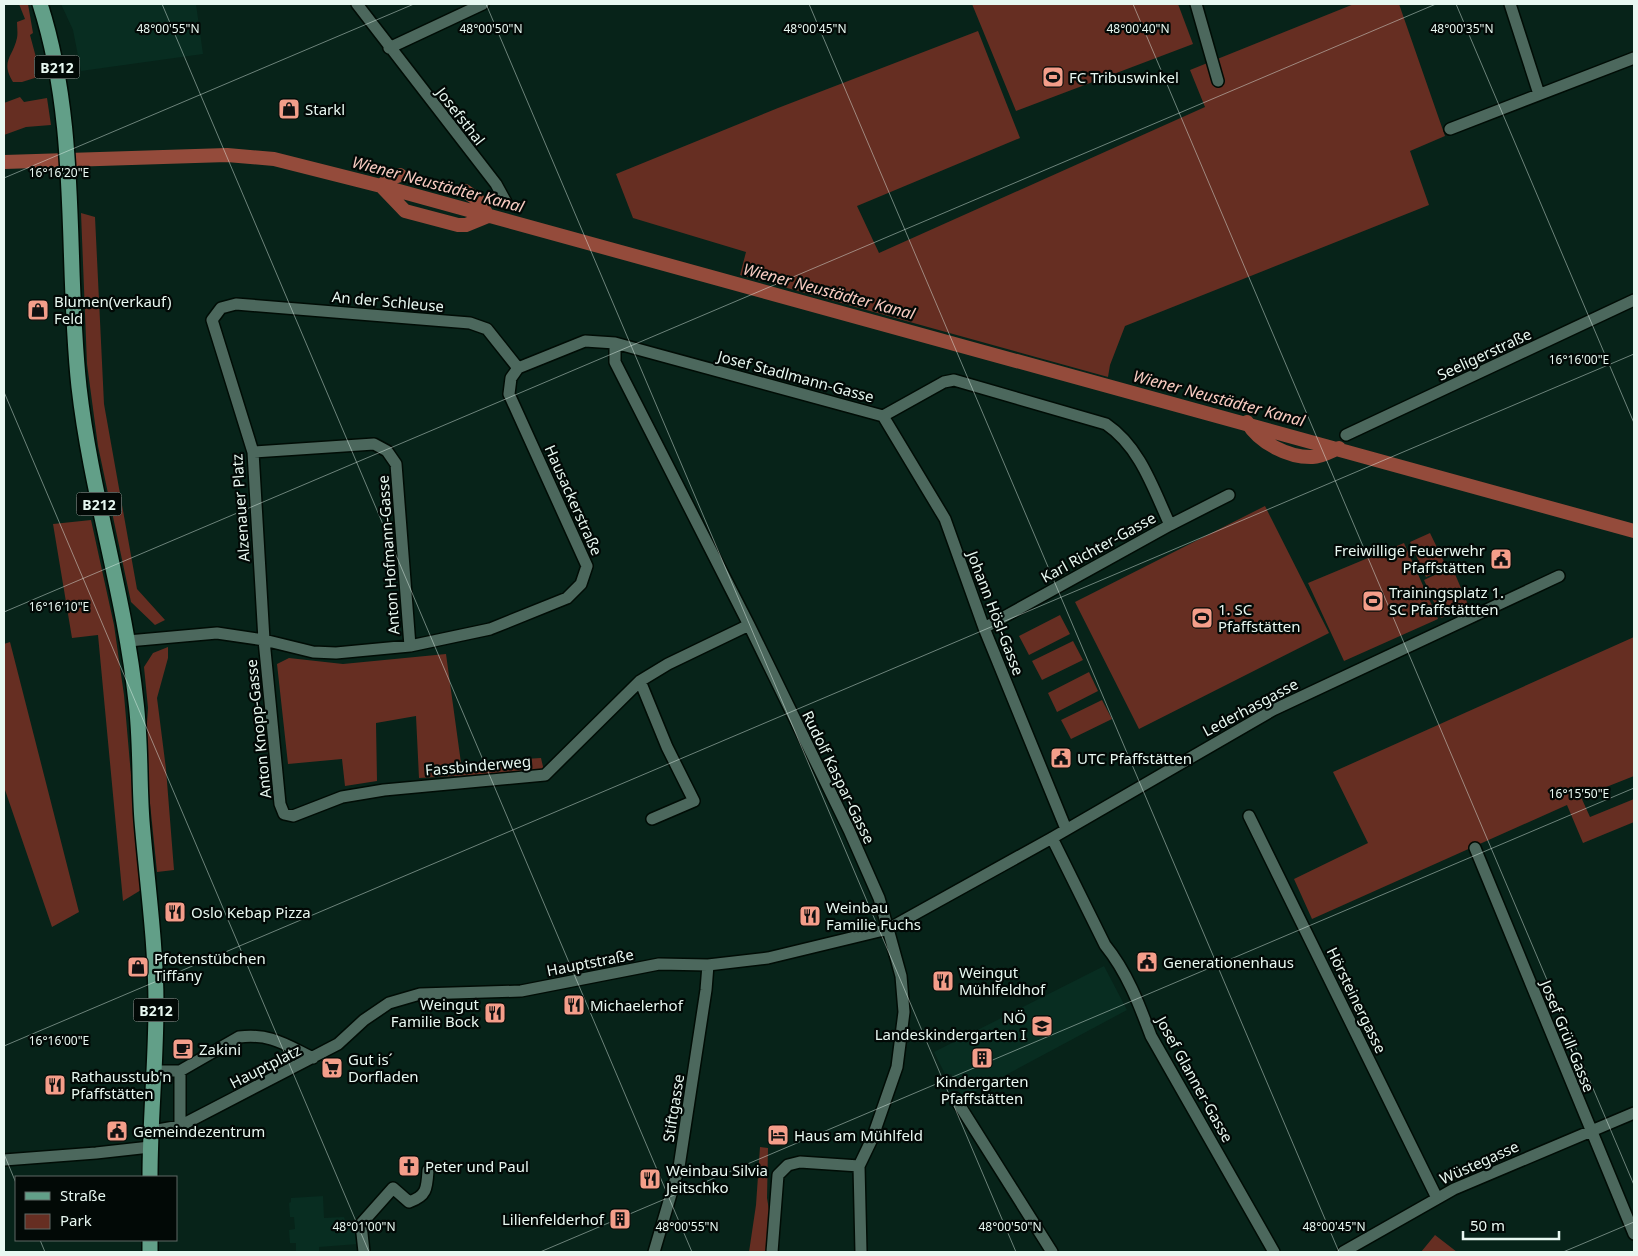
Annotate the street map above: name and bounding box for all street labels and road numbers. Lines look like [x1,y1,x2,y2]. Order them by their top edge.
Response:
road number: B212 [34,56,80,78]
street label: Josefsthal [431,81,490,149]
street label: An der Schleuse [331,286,445,316]
street label: Seeligerstraße [1434,323,1534,385]
street label: Josef Stadlmann-Gasse [714,345,876,406]
street label: Hausackerstraße [541,442,607,558]
street label: Alzenauer Platz [226,453,254,563]
street label: Anton Hofmann-Gasse [372,475,404,635]
road number: B212 [76,492,122,516]
street label: Karl Richter-Gasse [1037,507,1159,587]
street label: Johann Hösl-Gasse [962,546,1029,678]
street label: Anton Knopp-Gasse [241,659,275,799]
street label: Lederhasgasse [1199,673,1301,741]
street label: Rudolf Kaspar-Gasse [798,707,880,847]
street label: Fassbinderweg [424,750,532,780]
street label: Hauptstraße [545,944,635,980]
street label: Hörsteinergasse [1323,944,1391,1056]
street label: Josef Grüll-Gasse [1536,975,1600,1095]
road number: B212 [134,998,178,1022]
street label: Josef Glanner-Gasse [1151,1011,1238,1146]
street label: Hauptplatz [226,1040,304,1092]
street label: Stiftgasse [658,1073,688,1143]
street label: Wüstegasse [1436,1136,1522,1188]

